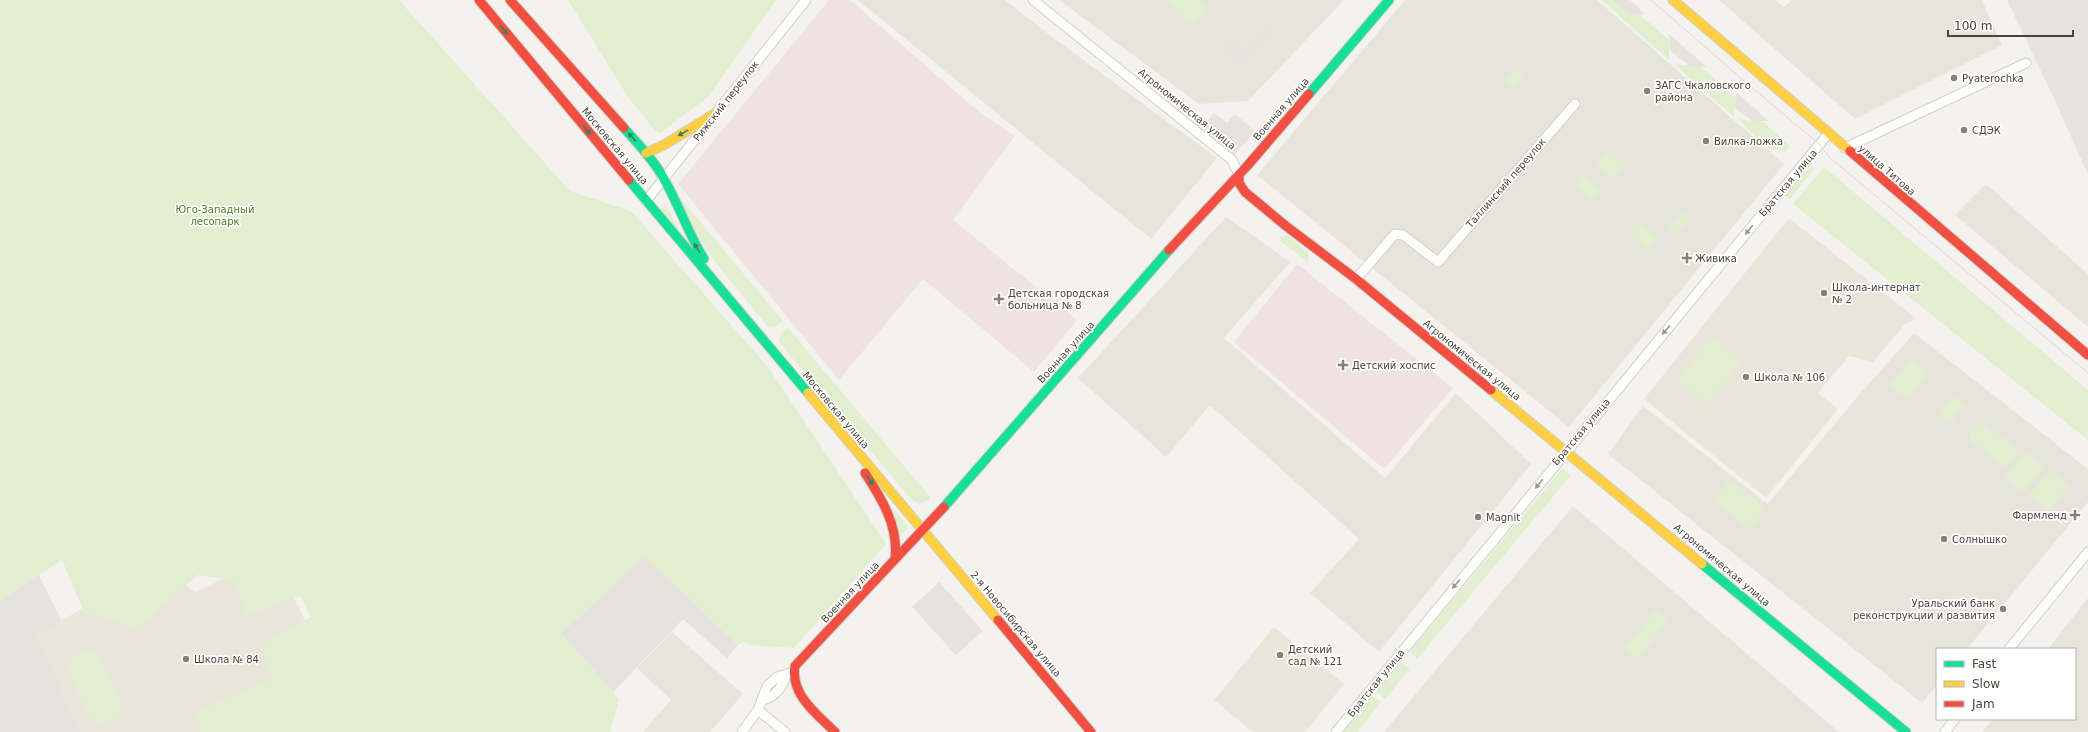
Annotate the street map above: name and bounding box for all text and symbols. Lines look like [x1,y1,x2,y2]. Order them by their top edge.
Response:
scale bar [1948,12,2073,38]
text: 100 m [1954,19,1992,33]
one-way arrow [500,25,509,35]
street label: Рижский переулок [691,59,761,143]
street label: Агрономическая улица [1136,66,1238,152]
marker: Pyaterochka [1949,73,1959,83]
place label: Pyaterochka [1962,73,2024,84]
street label: Военная улица [1251,75,1311,143]
place label: ЗАГС Чкаловского района [1655,80,1751,103]
marker: ЗАГС Чкаловского района [1642,86,1652,96]
street label: Московская улица [580,105,650,187]
one-way arrow [583,125,592,135]
marker: СДЭК [1959,125,1969,135]
place label: СДЭК [1972,125,2001,136]
one-way arrow [677,130,689,137]
one-way arrow [627,131,636,142]
street label: Таллинский переулок [1463,136,1548,231]
marker: Вилка-ложка [1701,136,1711,146]
place label: Вилка-ложка [1714,136,1783,147]
street label: улица Титова [1856,142,1918,198]
street label: Братская улица [1757,147,1819,219]
park label: Юго-Западный лесопарк [176,204,254,227]
one-way arrow [1745,225,1753,236]
one-way arrow [694,242,701,254]
marker: Живика [1682,253,1692,263]
place label: Живика [1695,253,1737,264]
place label: Школа-интернат № 2 [1832,282,1921,305]
place label: Детская городская больница № 8 [1008,288,1109,311]
marker: Школа-интернат № 2 [1819,288,1829,298]
marker: Детская городская больница № 8 [993,293,1005,305]
street label: Агрономическая улица [1421,317,1523,403]
street label: Военная улица [1035,319,1097,385]
one-way arrow [1661,325,1670,336]
marker: Детский хоспис [1337,359,1349,371]
place label: Детский хоспис [1352,360,1436,371]
street label: Московская улица [801,369,871,451]
marker: Школа № 106 [1741,372,1751,382]
place label: Школа № 106 [1754,372,1825,383]
street label: Братская улица [1550,396,1612,468]
one-way arrow [866,475,874,485]
one-way arrow [1534,479,1543,490]
place label: Фармленд [2012,510,2067,521]
marker: Фармленд [2070,510,2080,520]
marker: Magnit [1473,512,1483,522]
place label: Magnit [1486,512,1520,523]
street label: Агрономическая улица [1672,522,1772,608]
marker: Солнышко [1939,534,1949,544]
place label: Солнышко [1952,534,2007,545]
street label: Военная улица [819,559,881,625]
street label: 2-я Новосибирская улица [969,569,1063,679]
one-way arrow [1451,579,1460,590]
place label: Уральский банк реконструкции и развития [1853,598,1995,621]
marker: Уральский банк реконструкции и развития [1998,604,2008,614]
place label: Детский сад № 121 [1288,644,1342,667]
street label: Братская улица [1345,647,1407,719]
legend [1936,648,2076,720]
marker: Детский сад № 121 [1275,650,1285,660]
marker: Школа № 84 [181,654,191,664]
place label: Школа № 84 [194,654,259,665]
text: Fast [1972,657,1996,671]
text: Slow [1972,677,2000,691]
text: Jam [1971,697,1995,711]

